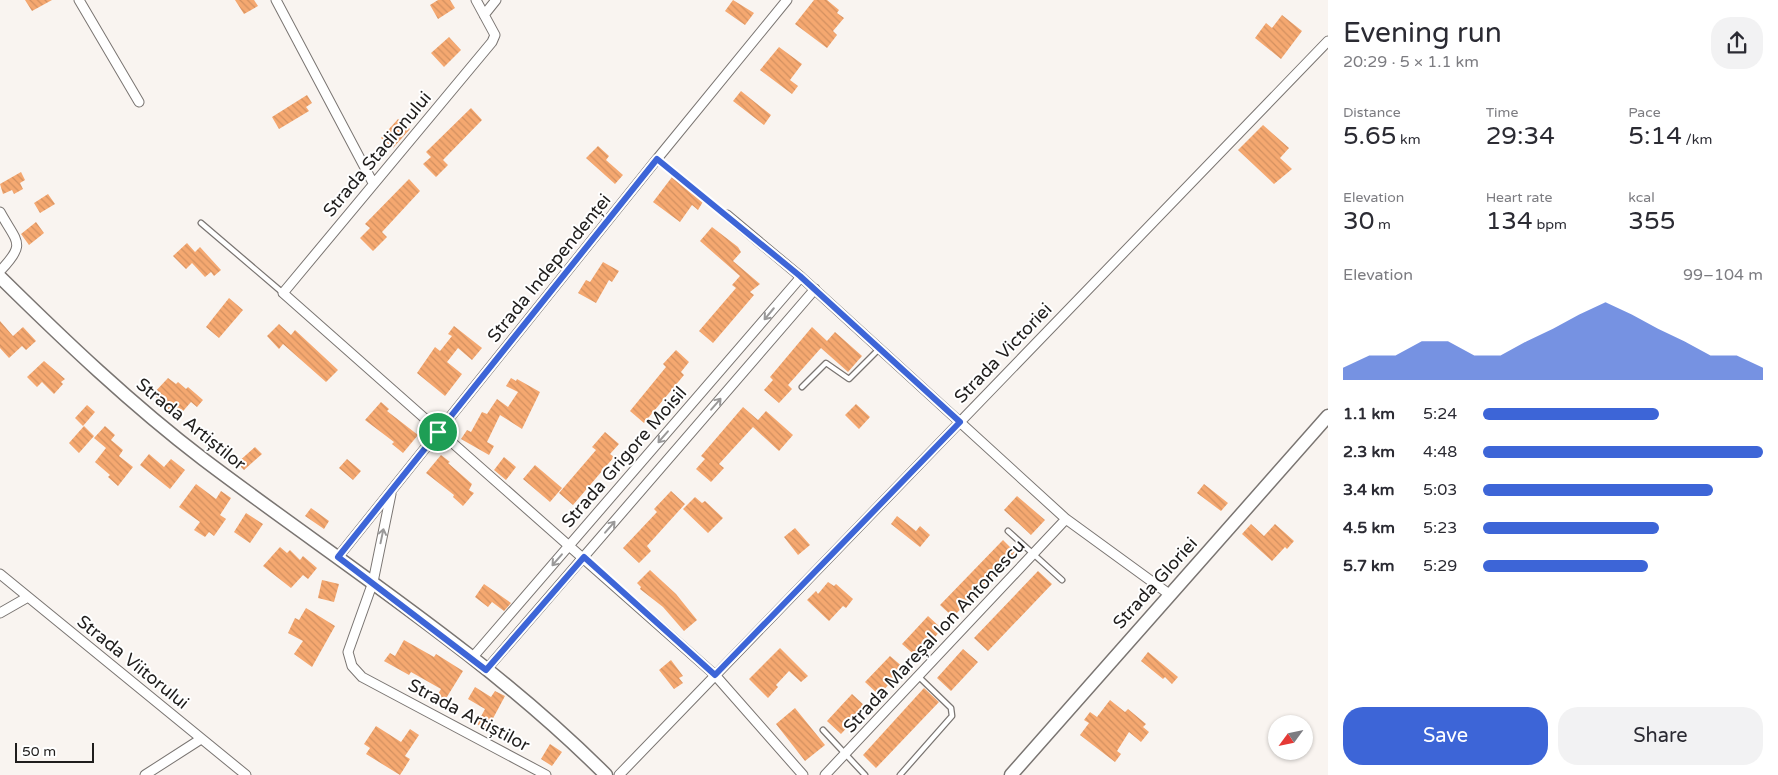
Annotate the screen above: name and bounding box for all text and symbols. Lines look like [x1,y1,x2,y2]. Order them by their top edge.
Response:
text: Evening run [1343,16,1502,50]
button: share [1711,17,1763,69]
text: 20:29 · 5 × 1.1 km [1343,52,1479,72]
street label: Strada Stadionului [318,87,436,221]
text: Distance [1343,104,1401,121]
text: Time [1486,104,1518,121]
text: Pace [1628,104,1661,121]
text: 5.65 [1343,121,1396,151]
text: 29:34 [1486,121,1555,151]
text: 5:14 [1628,121,1682,151]
text: km [1396,131,1420,148]
text: /km [1682,131,1712,148]
street label: Strada Independenței [482,189,616,347]
text: Elevation [1343,189,1404,206]
text: Heart rate [1486,189,1552,206]
text: kcal [1628,189,1655,206]
text: 30 [1343,206,1374,236]
text: 134 [1486,206,1533,236]
text: 355 [1628,206,1675,236]
text: m [1374,216,1391,233]
text: bpm [1533,216,1567,233]
text: Elevation [1343,265,1413,285]
text: 99–104 m [1683,265,1763,285]
street label: Strada Victoriei [950,298,1056,408]
one-way arrow [763,307,775,320]
street label: Strada Artiștilor [132,373,250,475]
street label: Strada Grigore Moisil [557,382,691,532]
one-way arrow [710,398,721,411]
text: 1.1 km [1343,404,1395,424]
text: 5:24 [1423,404,1457,424]
pin [417,411,459,453]
icon: arrive [424,418,452,446]
one-way arrow [658,430,669,443]
text: 2.3 km [1343,442,1395,462]
text: 4:48 [1423,442,1457,462]
text: 3.4 km [1343,480,1395,500]
text: 5:03 [1423,480,1457,500]
text: 4.5 km [1343,518,1395,538]
text: 5:23 [1423,518,1457,538]
one-way arrow [604,521,615,534]
one-way arrow [378,529,387,545]
street label: Strada Gloriei [1108,533,1202,633]
street label: Strada Mareșal Ion Antonescu [838,535,1030,737]
one-way arrow [551,553,562,566]
text: 5.7 km [1343,556,1395,576]
text: 5:29 [1423,556,1457,576]
street label: Strada Viitorului [73,610,193,714]
street label: Strada Artiștilor [404,674,534,756]
button: Save [1343,707,1548,765]
button: Share [1558,707,1763,765]
north arrow [1268,715,1312,760]
map controls [1268,715,1313,760]
scale bar [15,740,94,763]
text: 50 m [22,743,56,760]

